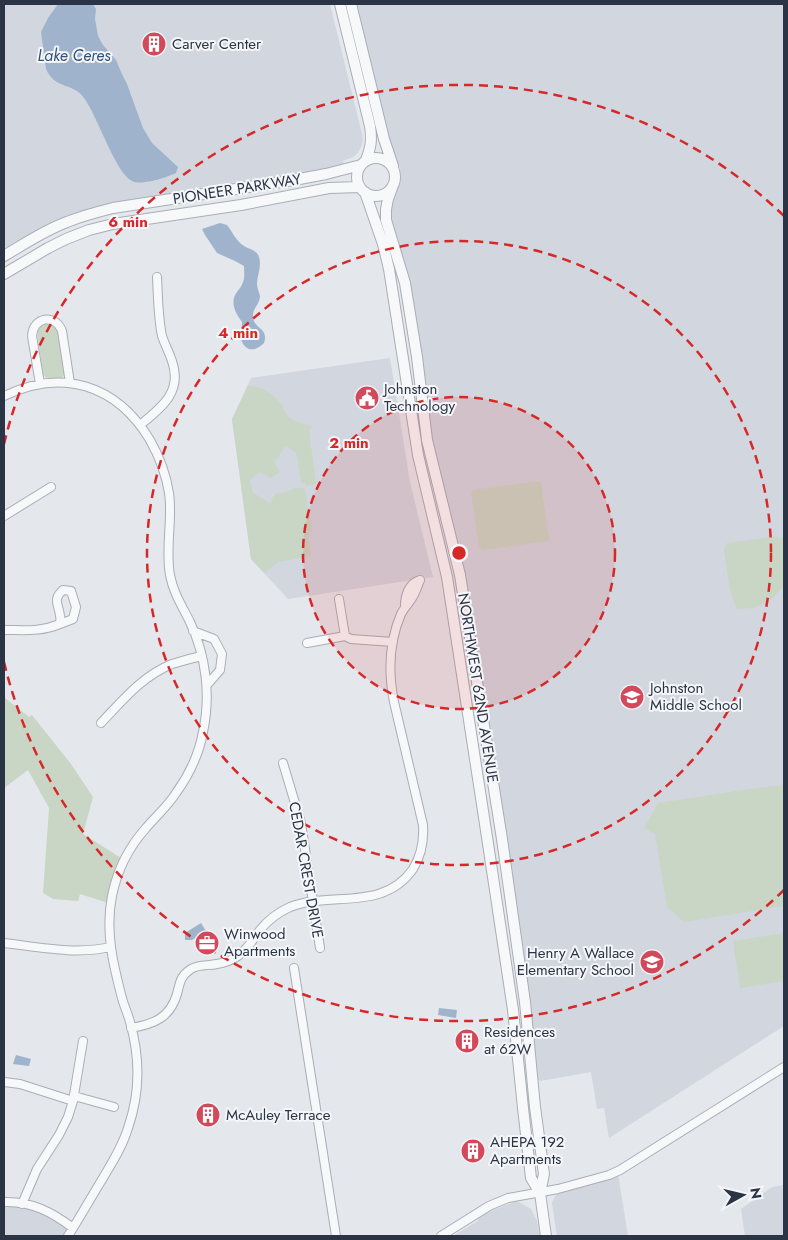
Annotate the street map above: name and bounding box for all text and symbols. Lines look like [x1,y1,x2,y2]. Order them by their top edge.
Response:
building icon: Carver Center [141,31,167,57]
place label: Carver Center [172,33,262,55]
water label: Lake Ceres [37,44,111,67]
street label: PIONEER PARKWAY [171,168,303,210]
text: 6 min [108,211,148,233]
text: 4 min [218,322,258,344]
place label: Johnston Technology [382,378,456,417]
public building icon: Johnston Technology [354,385,380,411]
text: 2 min [329,432,369,454]
centre of rings [450,544,468,562]
street label: NORTHWEST 62ND AVENUE [452,592,504,784]
place label: Johnston Middle School [648,677,742,716]
school or university icon: Johnston Middle School [619,684,645,710]
street label: CEDAR CREST DRIVE [283,800,329,940]
place label: Winwood Apartments [224,923,295,962]
office icon: Winwood Apartments [194,930,220,956]
place label: Henry A Wallace Elementary School [517,942,634,981]
school or university icon: Henry A Wallace Elementary School [639,949,665,975]
place label: Residences at 62W [484,1021,555,1060]
building icon: Residences at 62W [454,1028,480,1054]
building icon: McAuley Terrace [195,1102,221,1128]
place label: McAuley Terrace [226,1104,331,1126]
place label: AHEPA 192 Apartments [490,1131,564,1170]
building icon: AHEPA 192 Apartments [460,1138,486,1164]
north arrow [718,1170,768,1220]
text: N [745,1186,767,1200]

